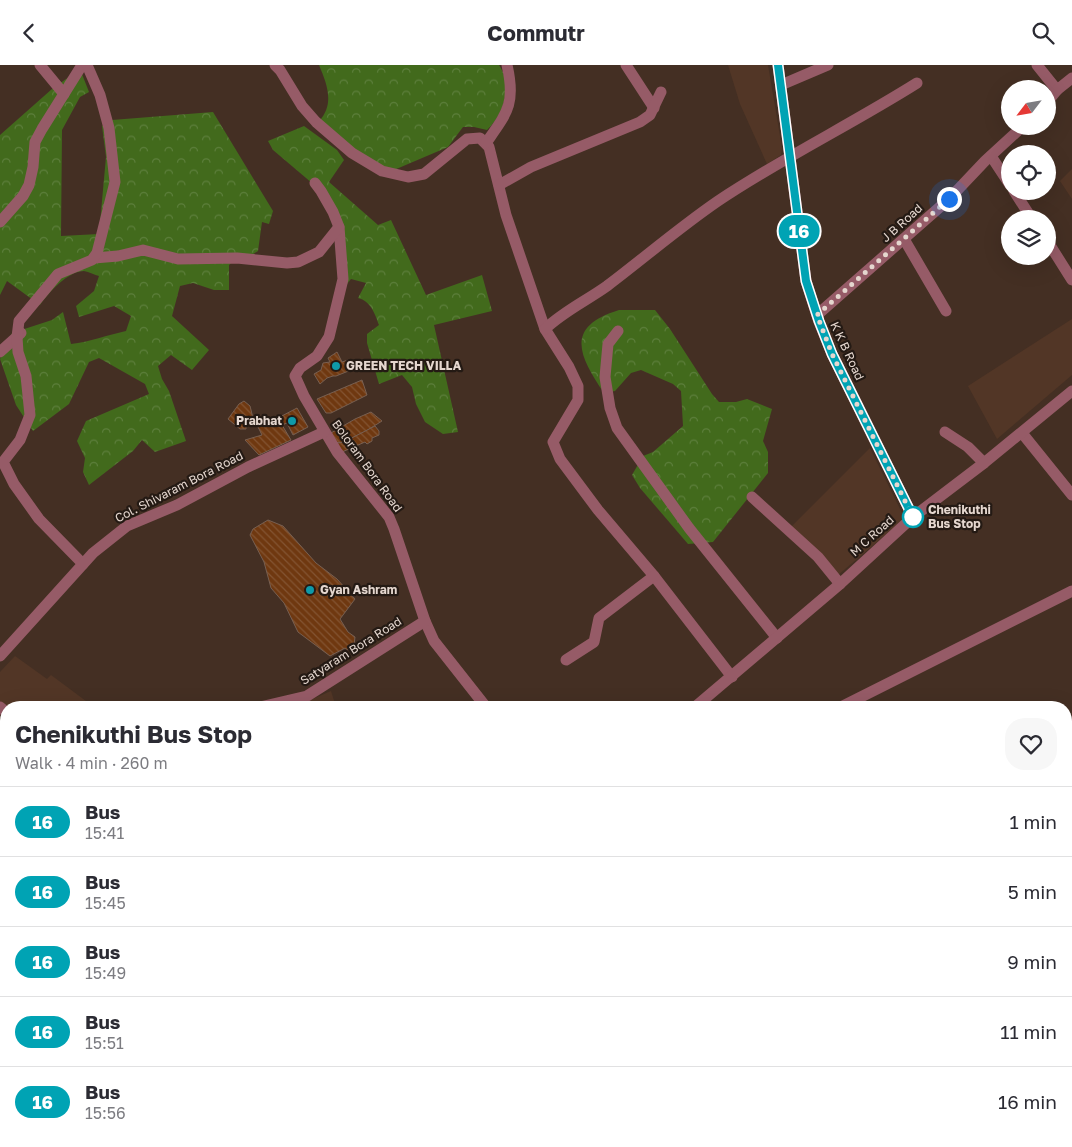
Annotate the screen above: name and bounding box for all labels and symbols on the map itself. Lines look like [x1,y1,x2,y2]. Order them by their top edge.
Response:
north arrow [1001,80,1056,135]
your location [937,187,962,212]
street label: J B Road [878,200,925,245]
line badge: 16 [776,215,822,247]
street label: K K B Road [827,319,868,383]
place label: GREEN TECH VILLA [346,358,462,373]
marker: GREEN TECH VILLA [330,360,342,372]
place label: Prabhat [236,413,282,428]
marker: Prabhat [286,415,298,427]
street label: Boloram Bora Road [329,417,406,515]
street label: Col. Shivaram Bora Road [112,448,245,525]
place label: Chenikuthi Bus Stop [928,502,991,531]
marker: Chenikuthi Bus Stop [902,506,924,528]
street label: M C Road [847,512,897,559]
place label: Gyan Ashram [320,582,397,597]
marker: Gyan Ashram [304,584,316,596]
street label: Satyaram Bora Road [297,613,404,688]

